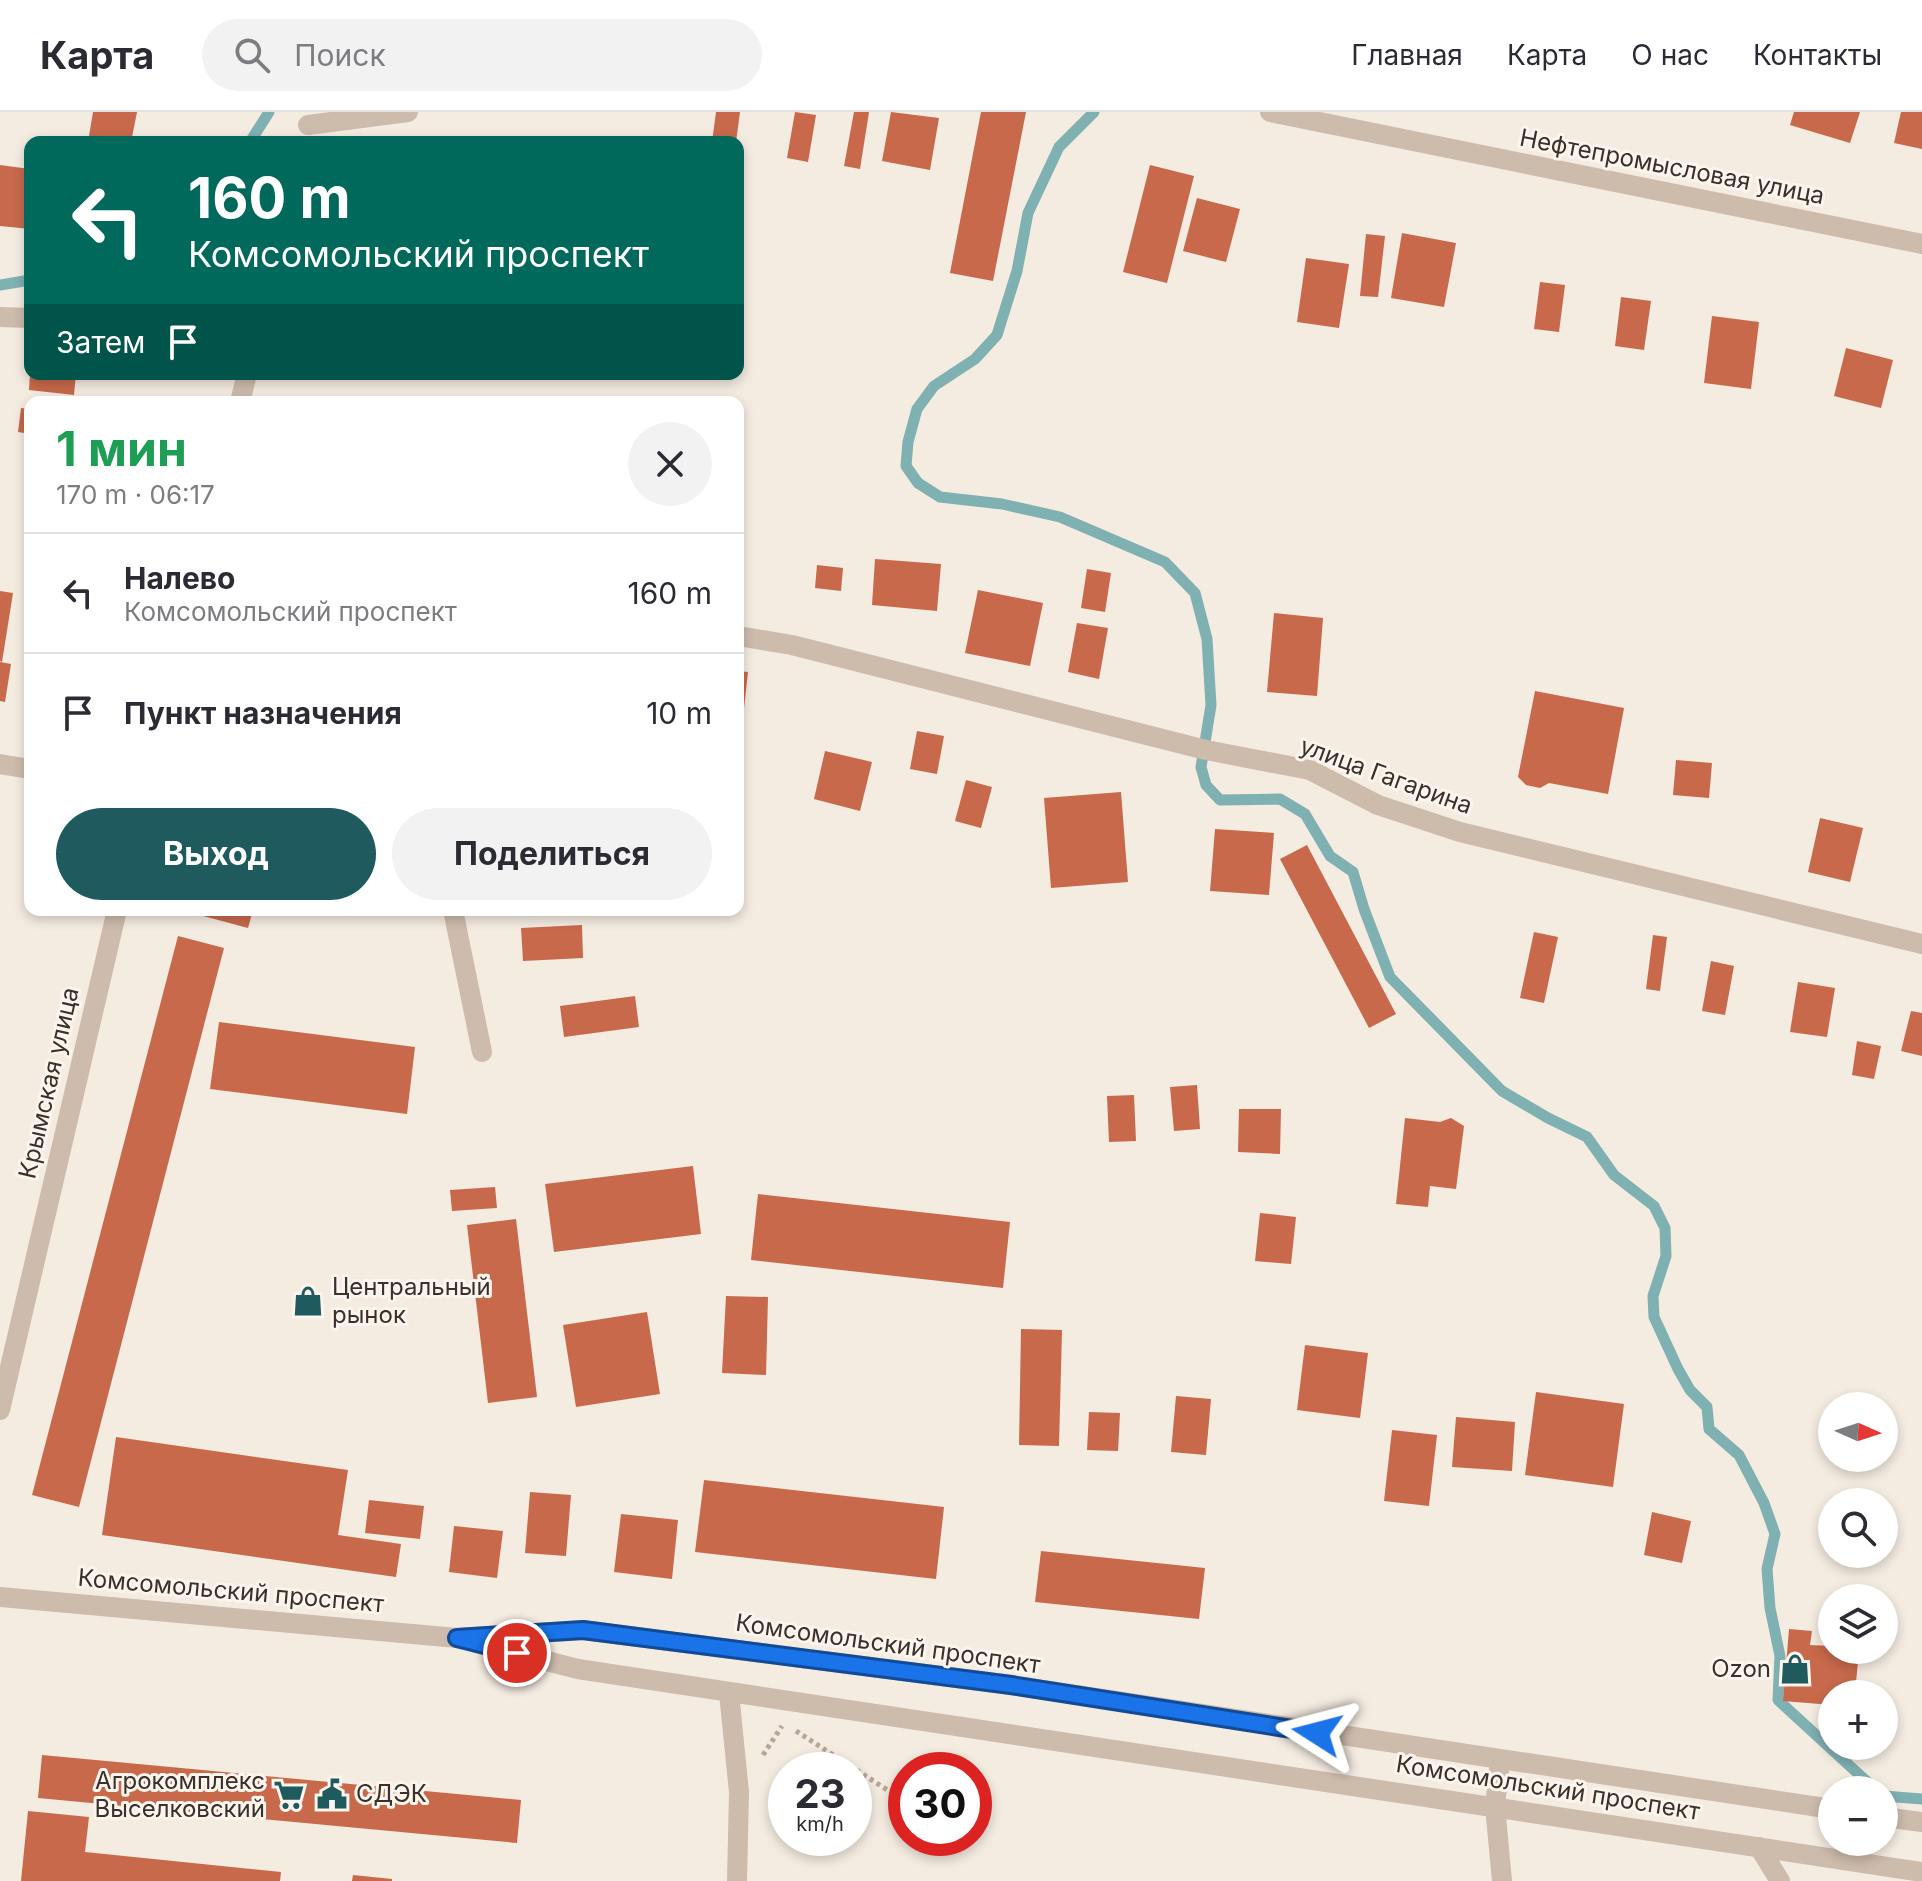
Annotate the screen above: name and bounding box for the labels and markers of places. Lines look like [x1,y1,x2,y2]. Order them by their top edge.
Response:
place label: Центральный рынок [332,1272,491,1329]
shop icon: Центральный рынок [291,1284,325,1318]
pin [483,1619,551,1687]
shop icon: Ozon [1778,1652,1812,1686]
place label: Ozon [1711,1654,1771,1683]
place label: Агрокомплекс Выселковский [95,1766,265,1823]
public building icon: СДЭК [315,1777,349,1811]
supermarket icon: Агрокомплекс Выселковский [272,1778,306,1812]
place label: СДЭК [356,1779,427,1808]

